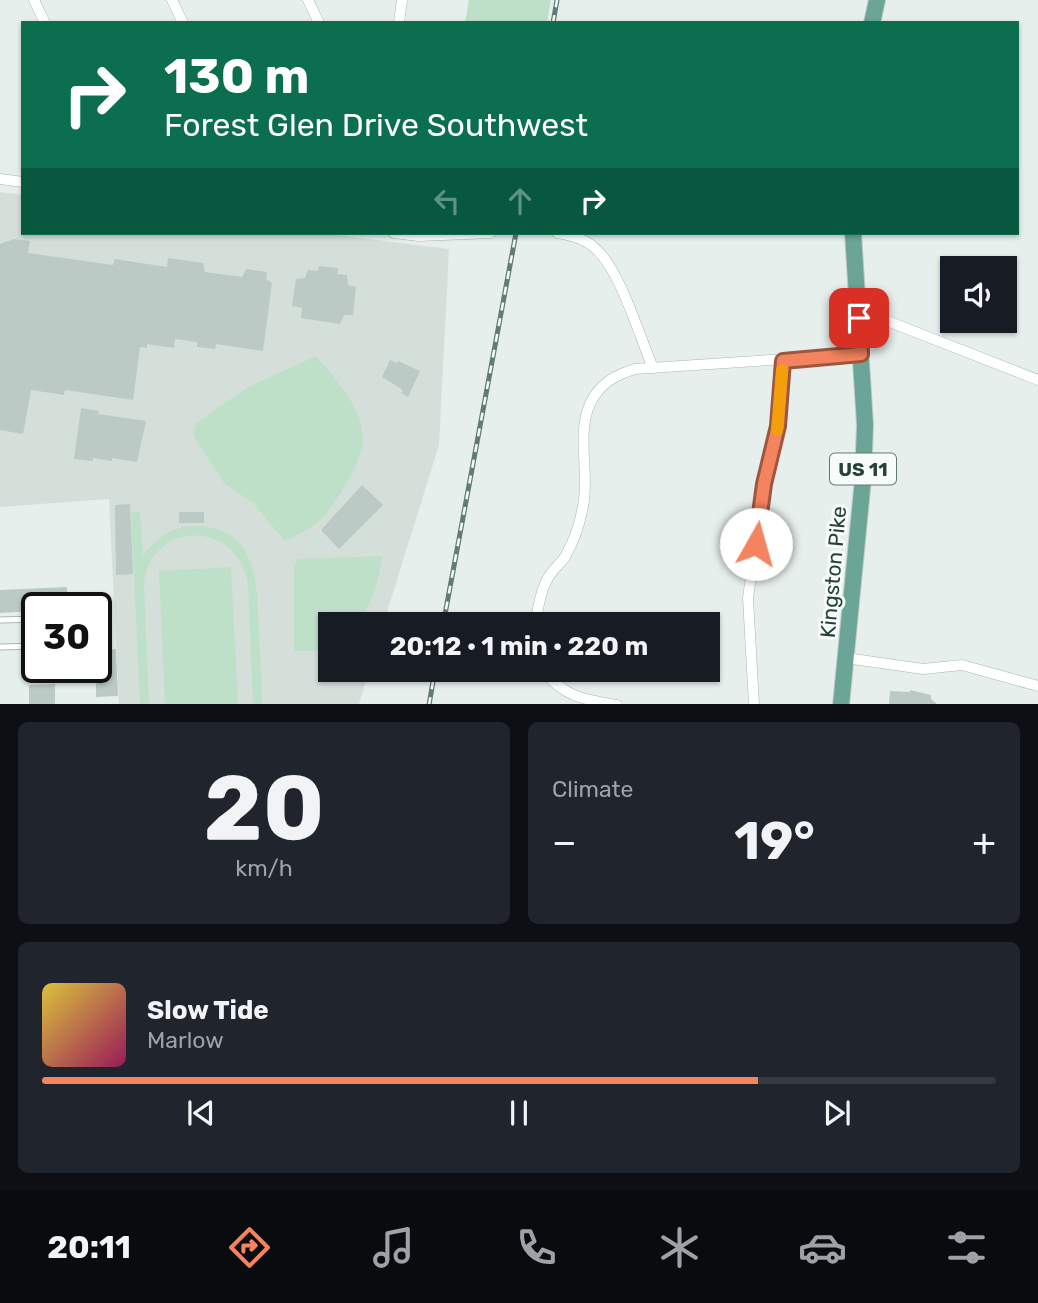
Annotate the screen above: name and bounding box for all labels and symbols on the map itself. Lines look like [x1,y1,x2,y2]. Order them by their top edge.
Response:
pin [829,288,889,348]
road number: US 11 [830,454,896,484]
street label: Kingston Pike [815,505,851,639]
position arrow [719,507,793,581]
speed limit sign: 30 [21,592,112,683]

